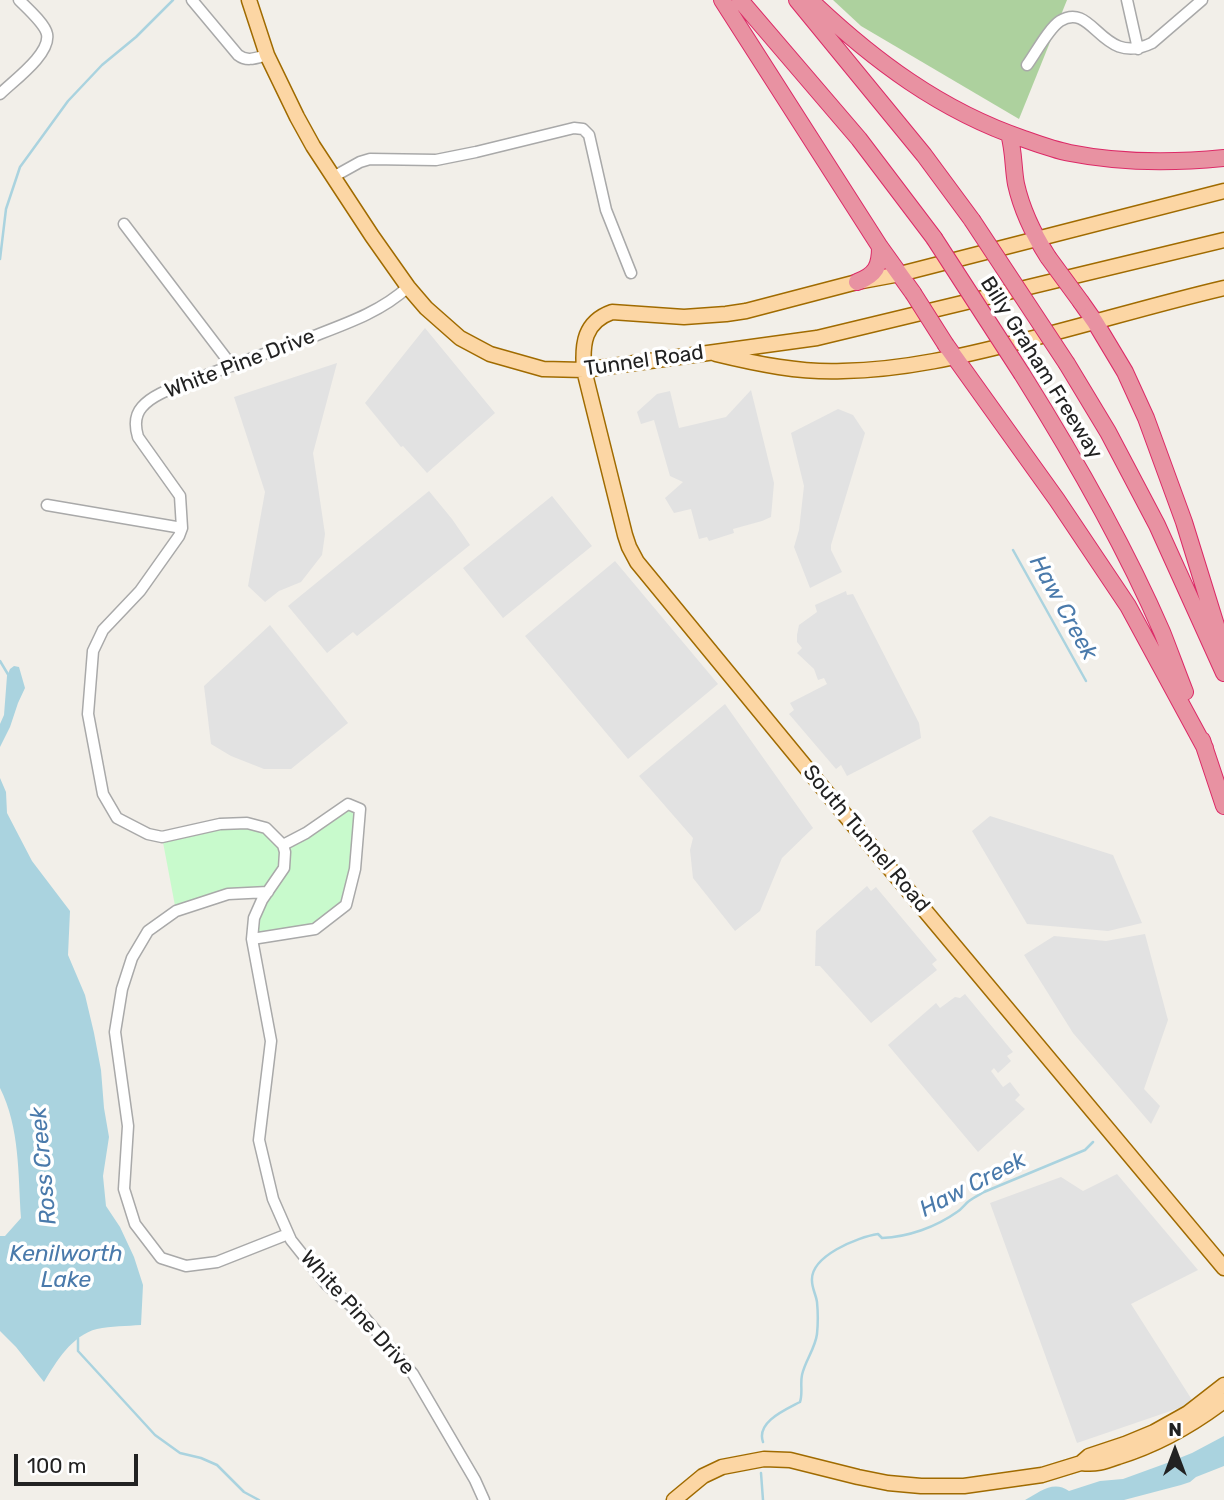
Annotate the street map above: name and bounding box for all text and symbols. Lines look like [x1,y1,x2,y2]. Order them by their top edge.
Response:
street label: Billy Graham Freeway [975,272,1107,464]
street label: White Pine Drive [161,324,319,404]
street label: Tunnel Road [583,340,705,382]
water label: Haw Creek [1023,551,1103,665]
street label: South Tunnel Road [797,760,935,918]
water label: Ross Creek [25,1106,63,1226]
water label: Haw Creek [915,1146,1031,1224]
water label: Kenilworth Lake [9,1240,123,1294]
street label: White Pine Drive [295,1246,419,1380]
north arrow [1140,1416,1210,1486]
text: N [1168,1418,1182,1441]
scale bar [18,1440,142,1484]
text: 100 m [27,1453,86,1478]

